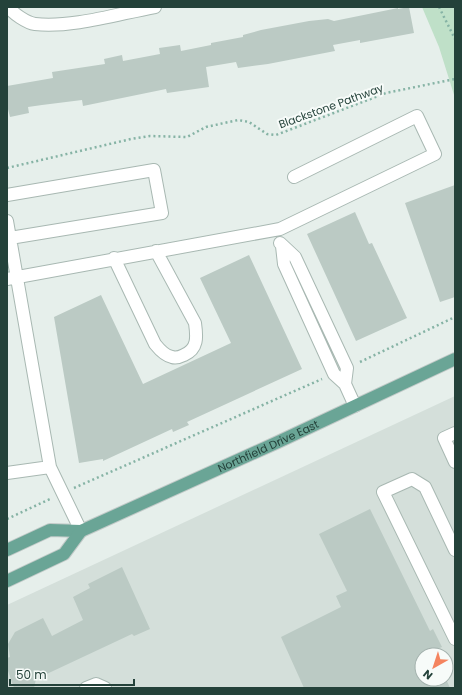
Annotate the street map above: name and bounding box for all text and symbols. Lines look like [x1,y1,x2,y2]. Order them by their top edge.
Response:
street label: Blackstone Pathway [276,79,386,132]
street label: Northfield Drive East [215,416,321,476]
north arrow [414,647,454,687]
scale bar [10,661,134,687]
text: 50 m [16,666,47,683]
text: N [419,666,436,684]

